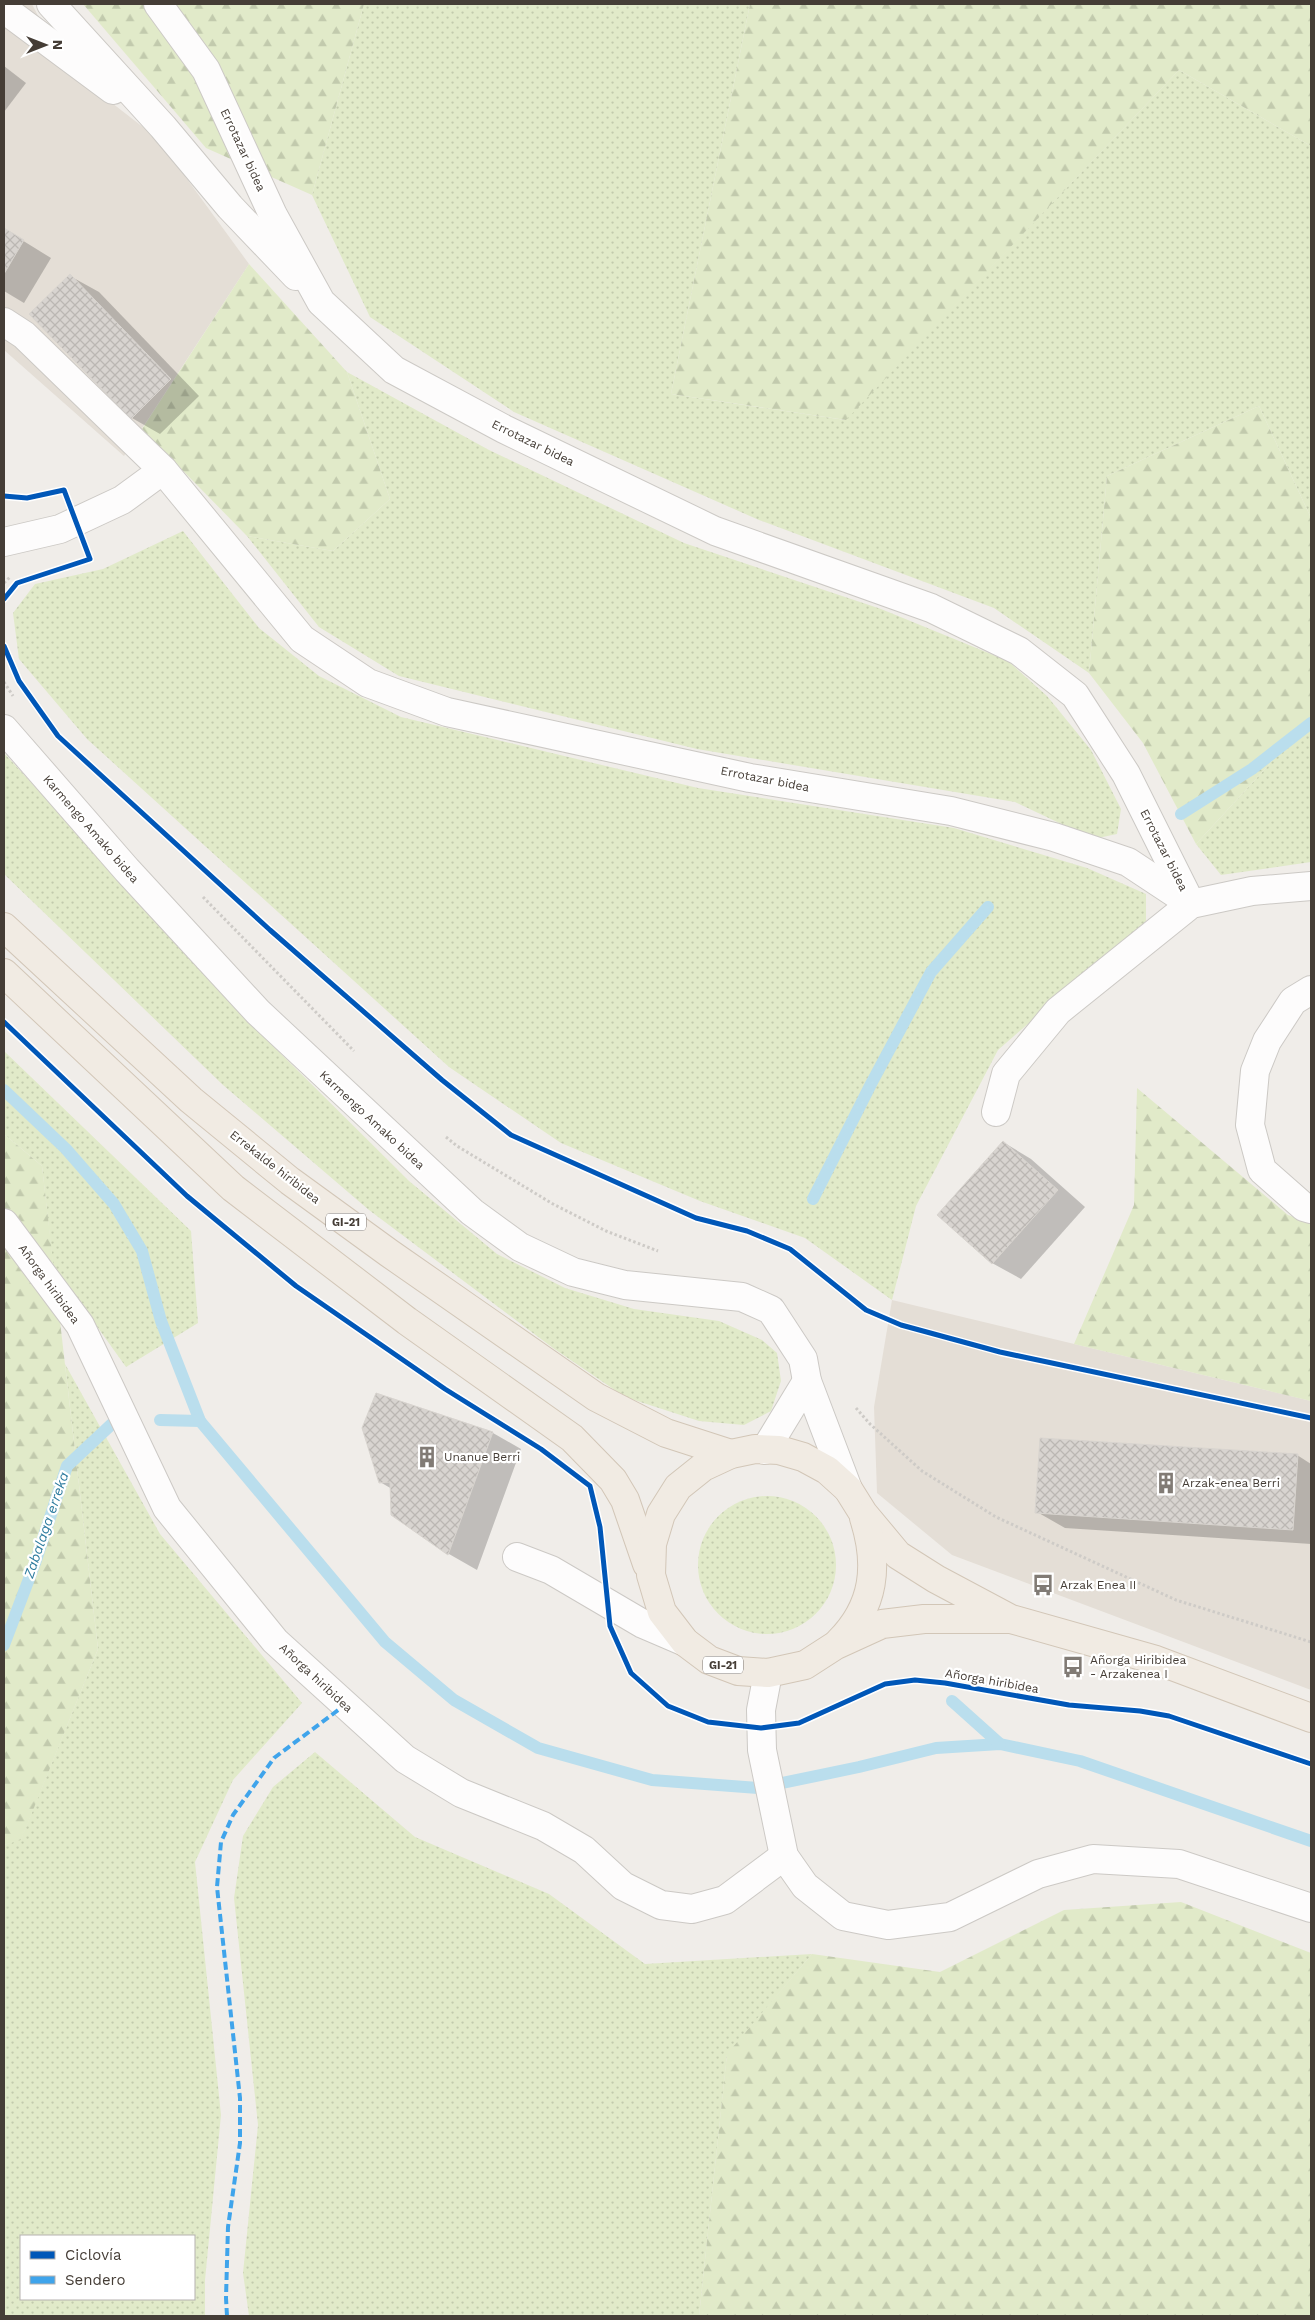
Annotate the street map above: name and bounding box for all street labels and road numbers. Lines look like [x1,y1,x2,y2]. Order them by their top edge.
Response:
street label: Errotazar bidea [218,106,268,194]
street label: Errotazar bidea [489,417,577,469]
street label: Errotazar bidea [719,764,811,794]
street label: Karmengo Amako bidea [40,772,142,886]
street label: Errotazar bidea [1137,807,1191,893]
street label: Karmengo Amako bidea [317,1068,428,1172]
street label: Errekalde hiribidea [227,1127,323,1207]
road number: GI-21 [326,1214,366,1230]
street label: Añorga hiribidea [15,1242,83,1327]
street label: Añorga hiribidea [277,1641,356,1716]
road number: GI-21 [703,1656,743,1674]
street label: Añorga hiribidea [944,1666,1040,1696]

